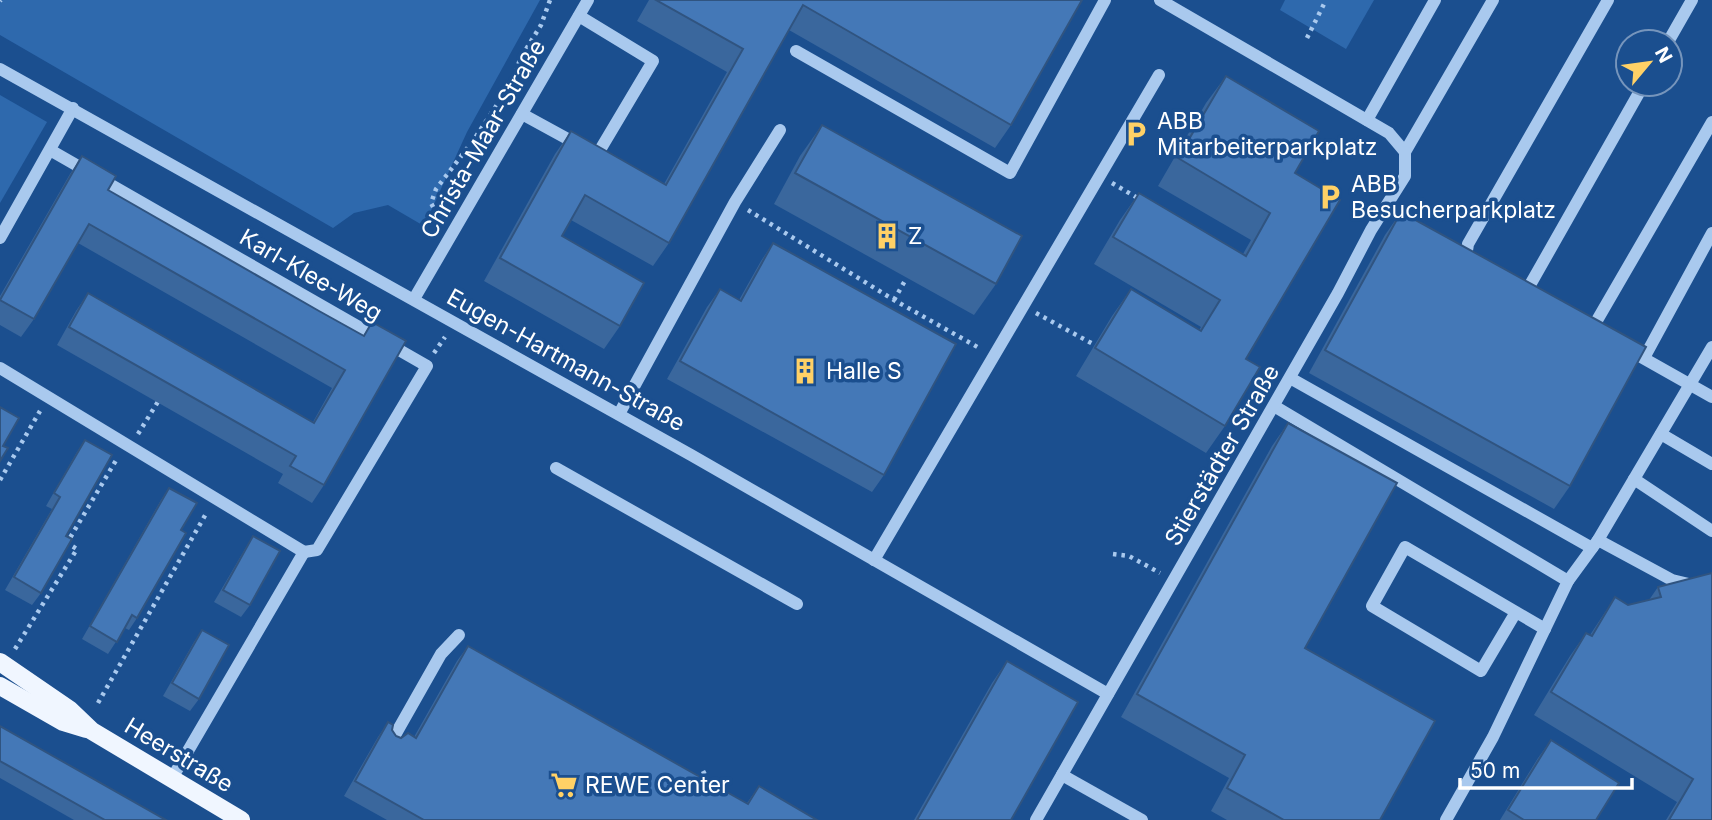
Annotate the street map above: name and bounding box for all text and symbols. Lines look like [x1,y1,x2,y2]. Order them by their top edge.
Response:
north arrow [1614,28,1684,98]
street label: Christa-Maar-Straße [415,35,551,243]
text: N [1650,43,1677,67]
place label: ABB Mitarbeiterparkplatz [1157,107,1377,161]
parking icon: ABB Mitarbeiterparkplatz [1121,119,1151,149]
place label: ABB Besucherparkplatz [1351,170,1556,224]
parking icon: ABB Besucherparkplatz [1315,182,1345,212]
building icon: Z [872,221,902,251]
place label: Z [908,222,922,250]
street label: Karl-Klee-Weg [235,223,387,327]
street label: Eugen-Hartmann-Straße [442,283,690,437]
building icon: Halle S [790,356,820,386]
place label: Halle S [826,357,902,385]
street label: Stierstädter Straße [1159,360,1285,550]
street label: Heerstraße [120,712,238,798]
scale bar [1460,746,1632,790]
text: 50 m [1470,758,1520,783]
supermarket icon: REWE Center [549,770,579,800]
place label: REWE Center [585,771,730,799]

